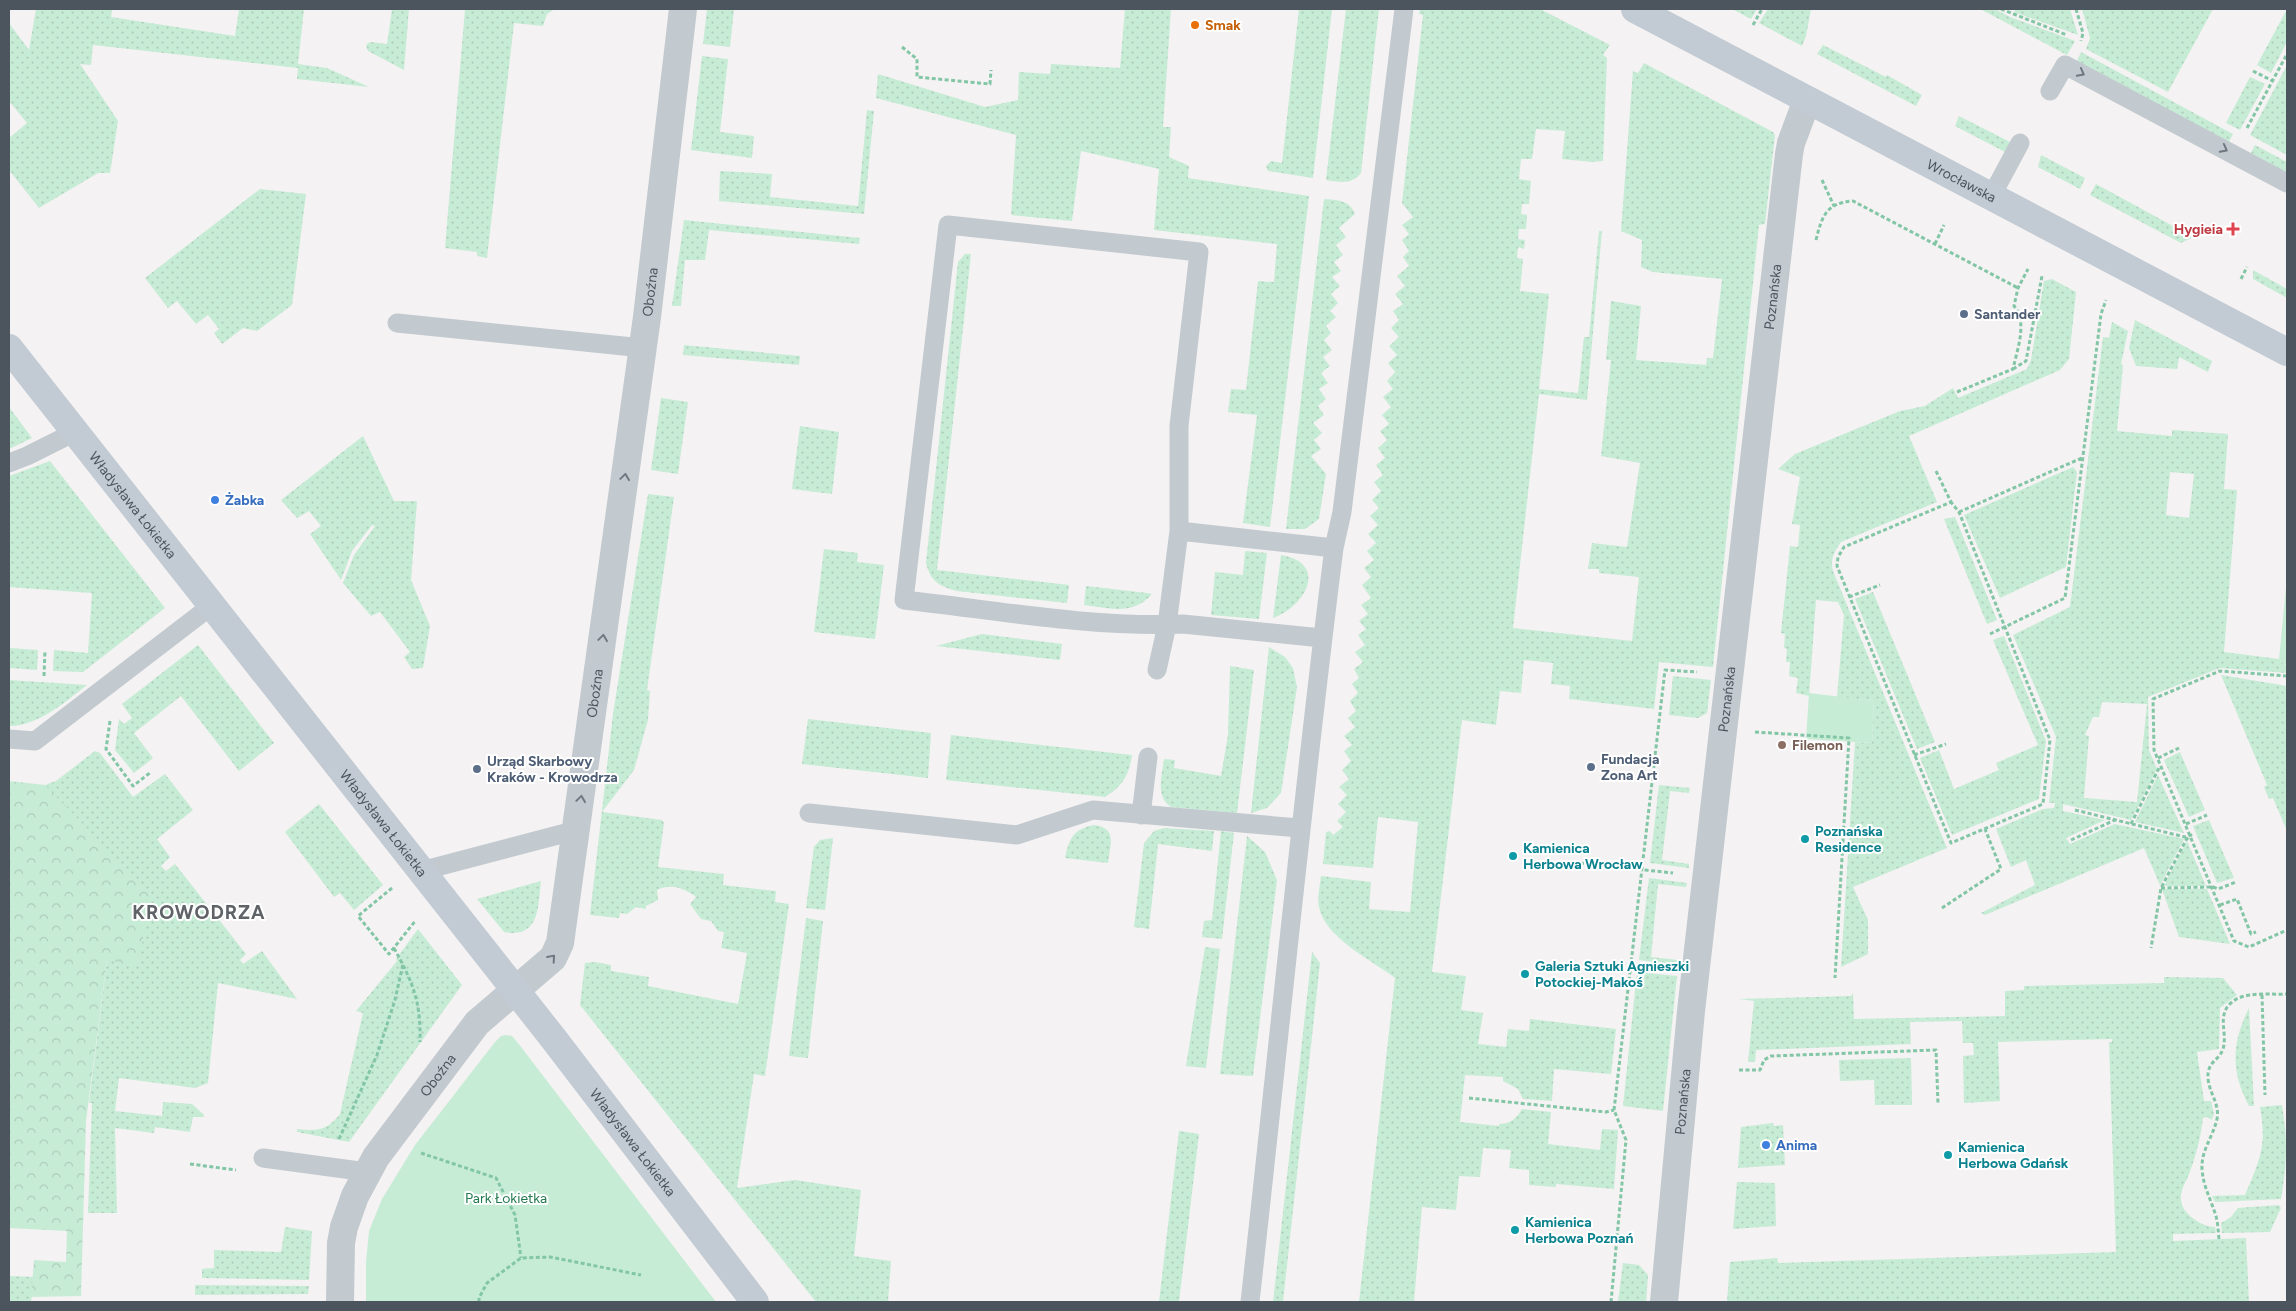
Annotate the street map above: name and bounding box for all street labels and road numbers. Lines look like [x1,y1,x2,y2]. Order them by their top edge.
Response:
street label: Wrocławska [1924,156,1999,206]
street label: Poznańska [1761,263,1785,331]
street label: Oboźna [639,267,662,317]
street label: Władysława Łokietka [85,449,180,562]
street label: Poznańska [1715,666,1739,733]
street label: Oboźna [583,668,607,719]
street label: Władysława Łokietka [336,767,430,880]
street label: Oboźna [417,1051,460,1100]
street label: Poznańska [1672,1068,1695,1136]
street label: Władysława Łokietka [586,1085,679,1200]

